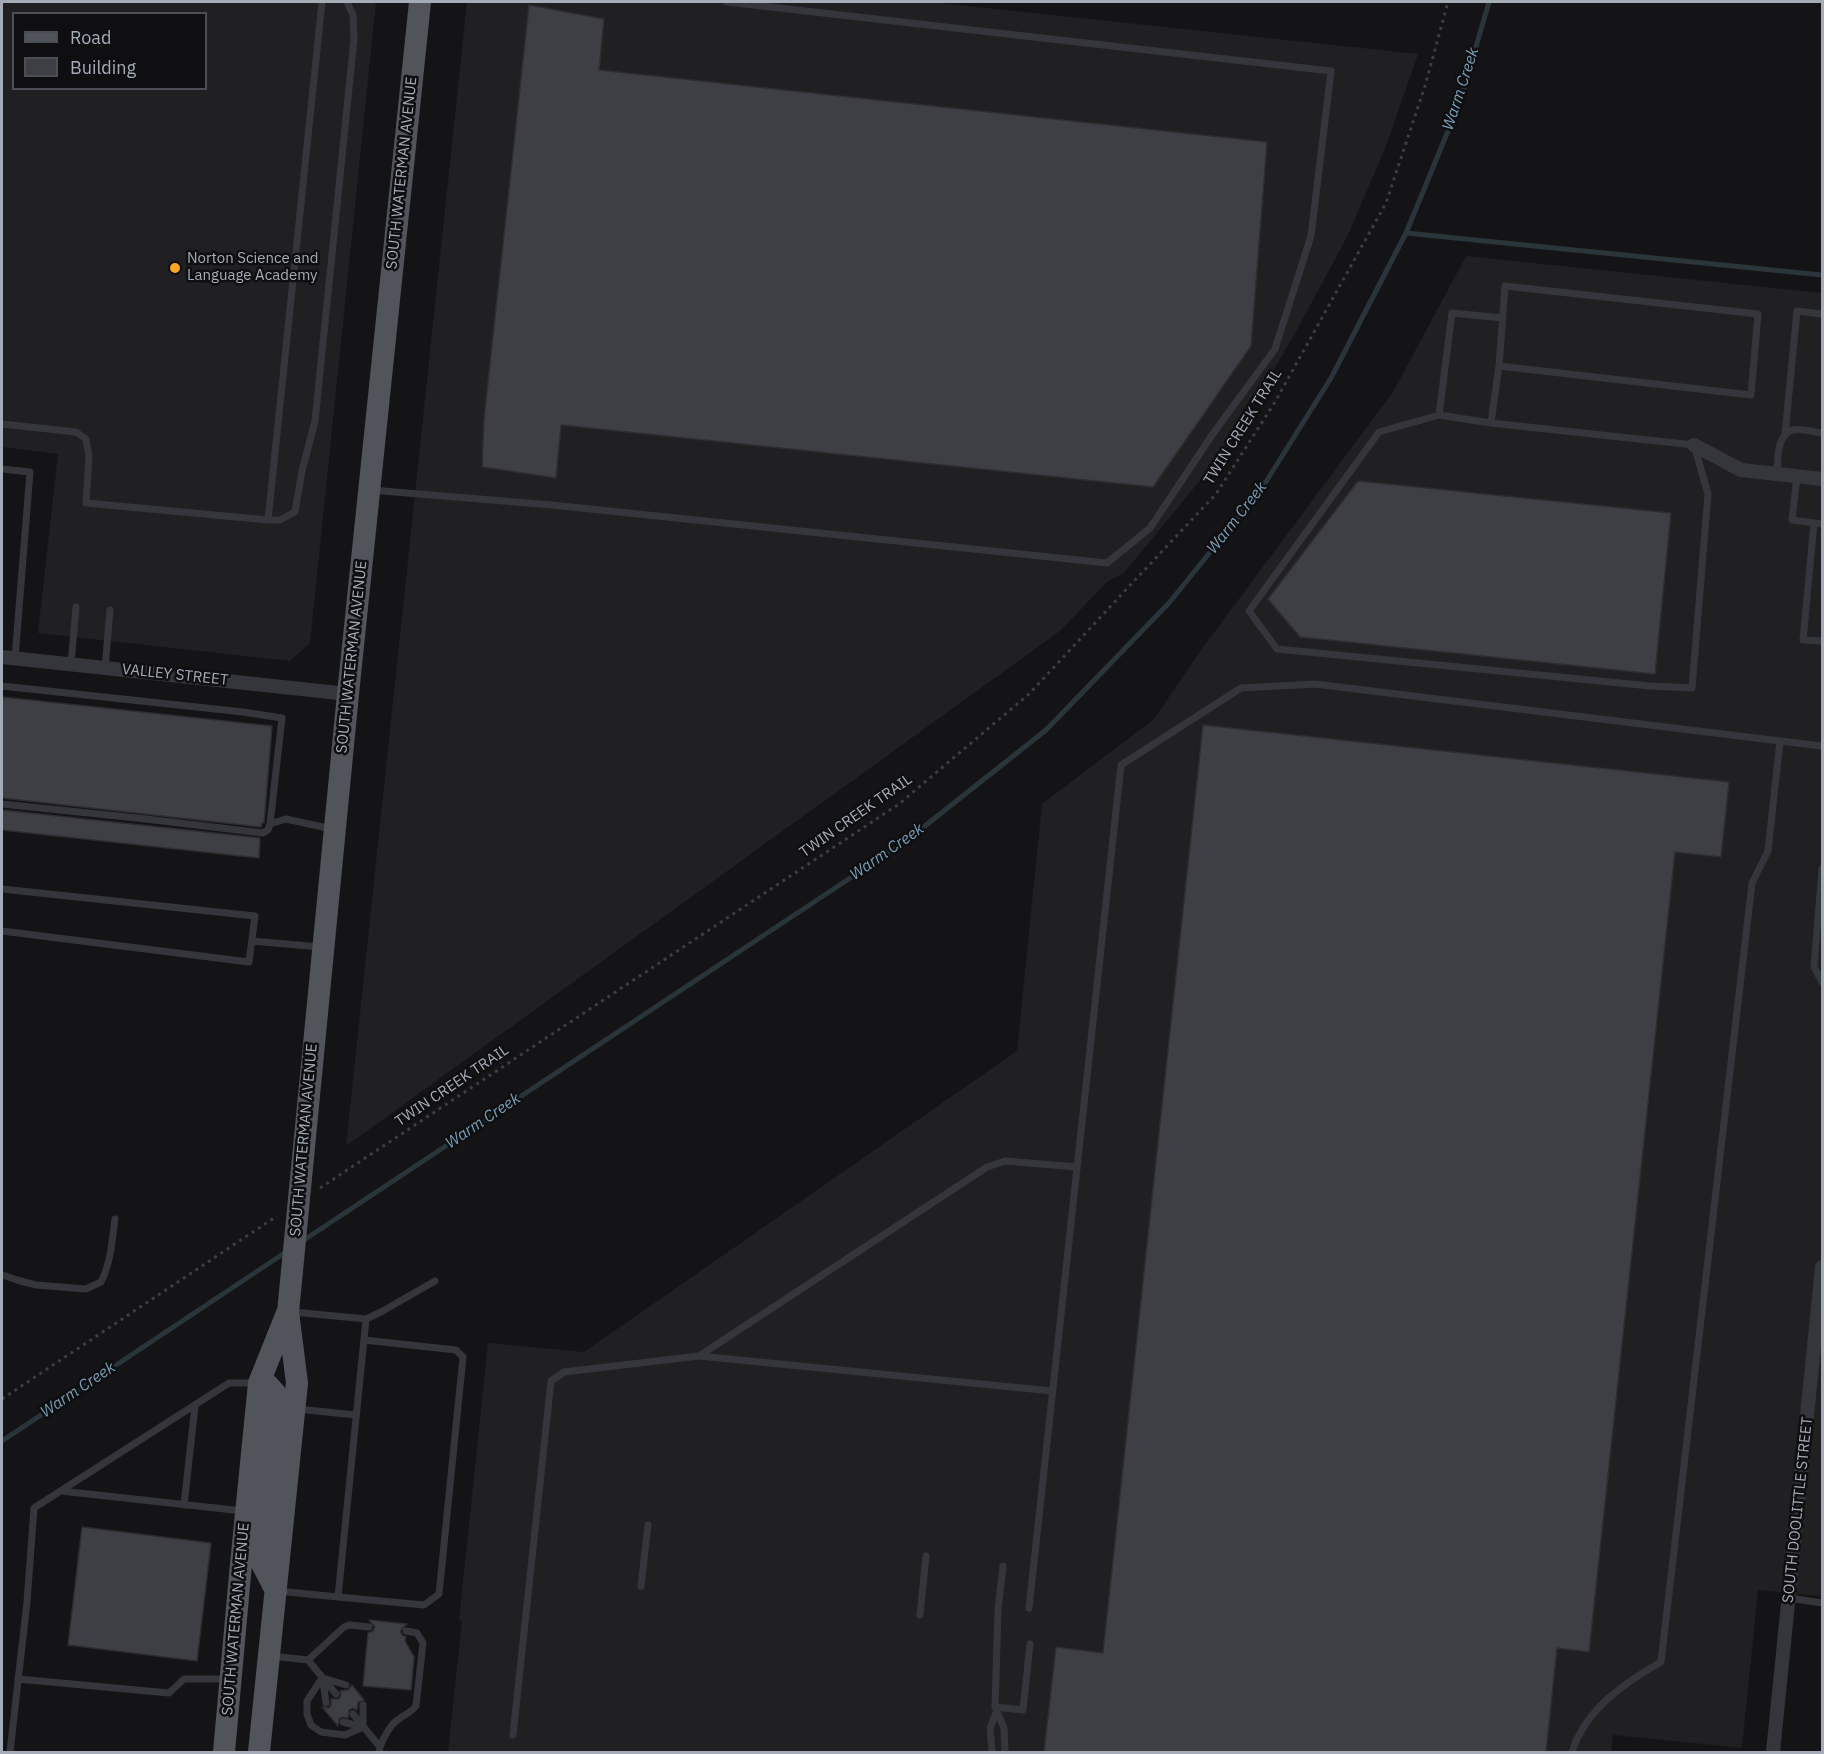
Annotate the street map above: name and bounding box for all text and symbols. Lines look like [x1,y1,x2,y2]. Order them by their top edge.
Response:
legend [12,12,207,90]
text: Road [70,26,111,49]
water label: Warm Creek [1439,45,1483,133]
text: Building [70,56,136,79]
street label: SOUTH WATERMAN AVENUE [383,76,421,270]
place label: Norton Science and Language Academy [187,250,318,285]
marker: Norton Science and Language Academy [168,261,182,275]
street label: TWIN CREEK TRAIL [1200,366,1286,488]
water label: Warm Creek [1203,478,1271,558]
street label: SOUTH WATERMAN AVENUE [333,560,371,754]
street label: VALLEY STREET [121,660,229,690]
street label: TWIN CREEK TRAIL [796,770,916,862]
water label: Warm Creek [846,819,928,885]
street label: TWIN CREEK TRAIL [392,1041,512,1131]
street label: SOUTH WATERMAN AVENUE [287,1043,321,1237]
water label: Warm Creek [442,1089,524,1153]
water label: Warm Creek [37,1358,119,1422]
street label: SOUTH DOOLITTLE STREET [1779,1416,1817,1604]
street label: SOUTH WATERMAN AVENUE [219,1522,253,1716]

